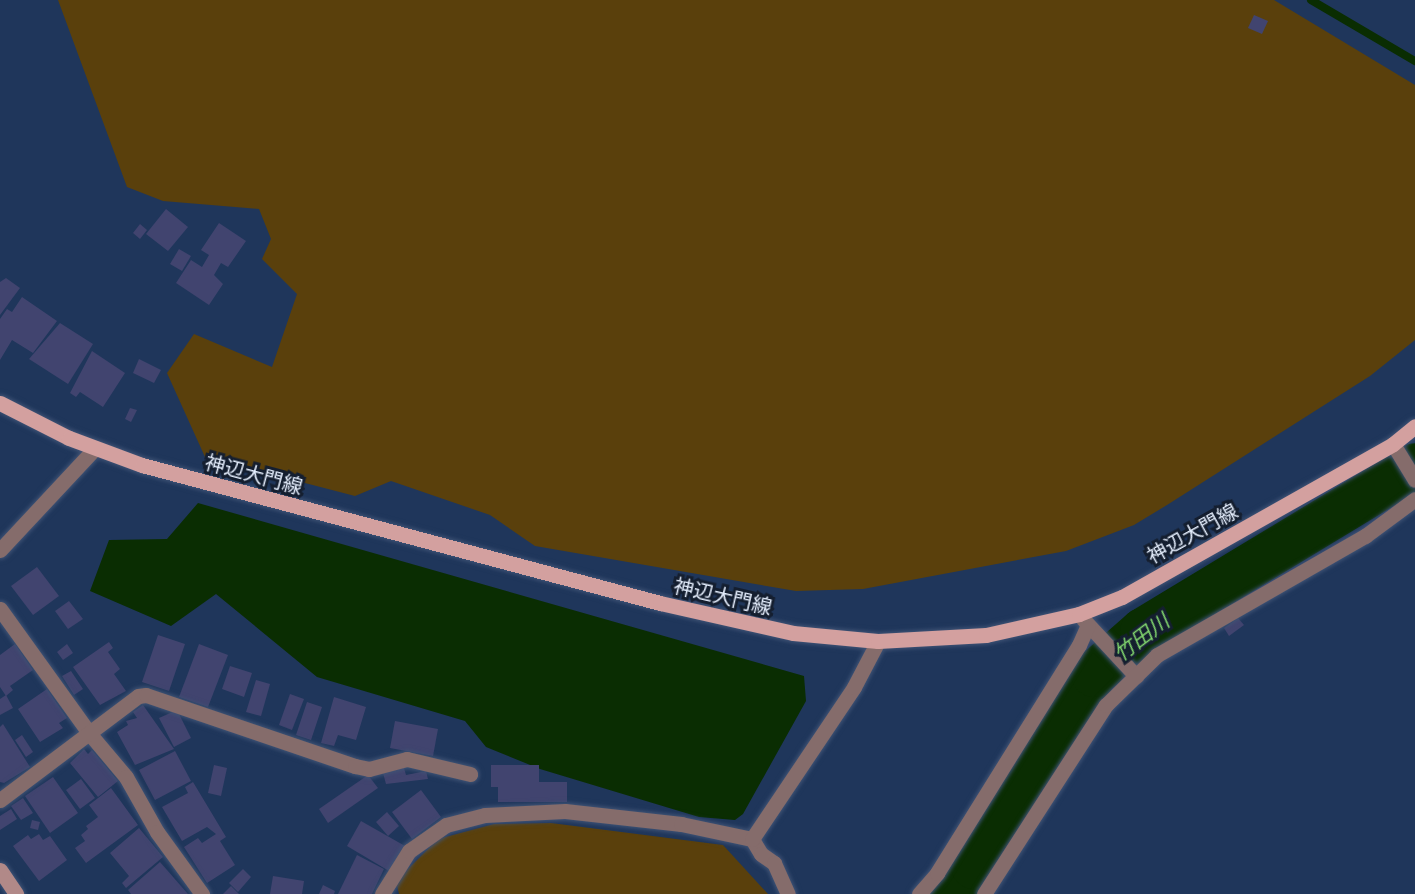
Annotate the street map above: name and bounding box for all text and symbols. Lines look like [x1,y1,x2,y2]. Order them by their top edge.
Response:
street label: 神辺大門線 [203,449,305,499]
street label: 神辺大門線 [1142,498,1242,568]
street label: 神辺大門線 [672,573,774,619]
water label: 竹田川 [1108,608,1174,666]

